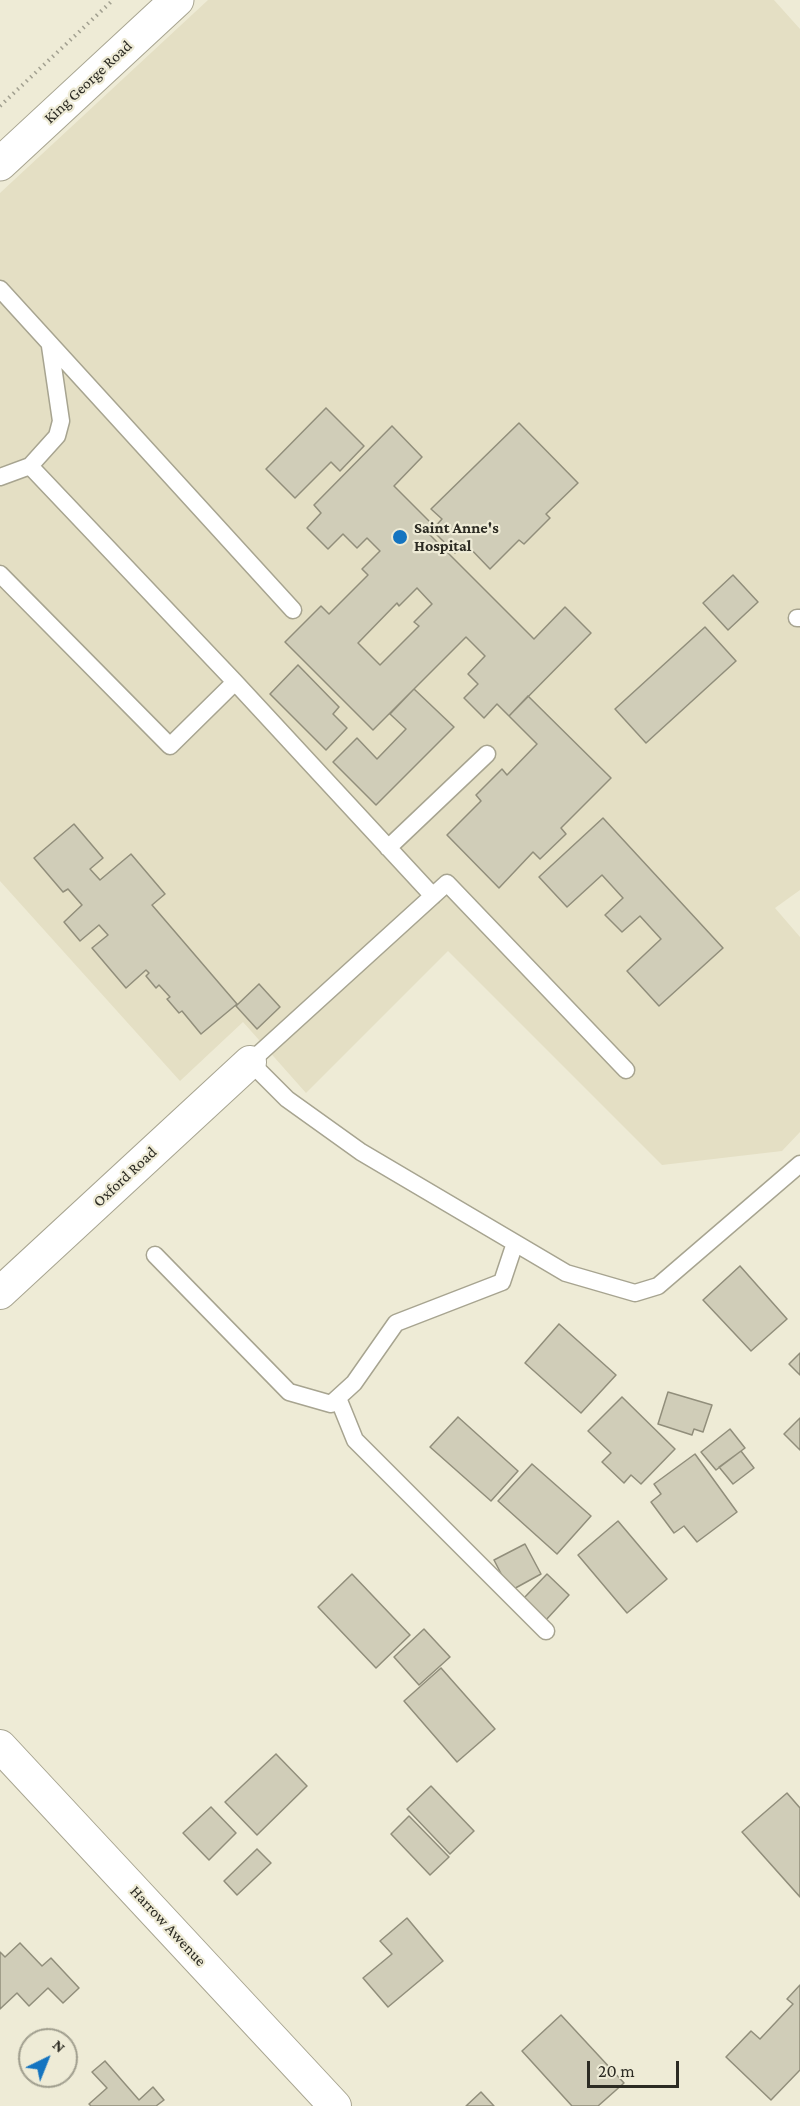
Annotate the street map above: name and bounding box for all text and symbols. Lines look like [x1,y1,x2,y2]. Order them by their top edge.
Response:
street label: King George Road [40,36,136,128]
place label: Saint Anne's Hospital [414,518,499,556]
marker: Saint Anne's Hospital [391,528,409,546]
street label: Oxford Road [89,1143,161,1211]
street label: Harrow Awenue [126,1882,210,1970]
north arrow [18,2028,78,2088]
text: N [49,2036,69,2056]
scale bar [590,2049,682,2087]
text: 20 m [598,2061,635,2081]

